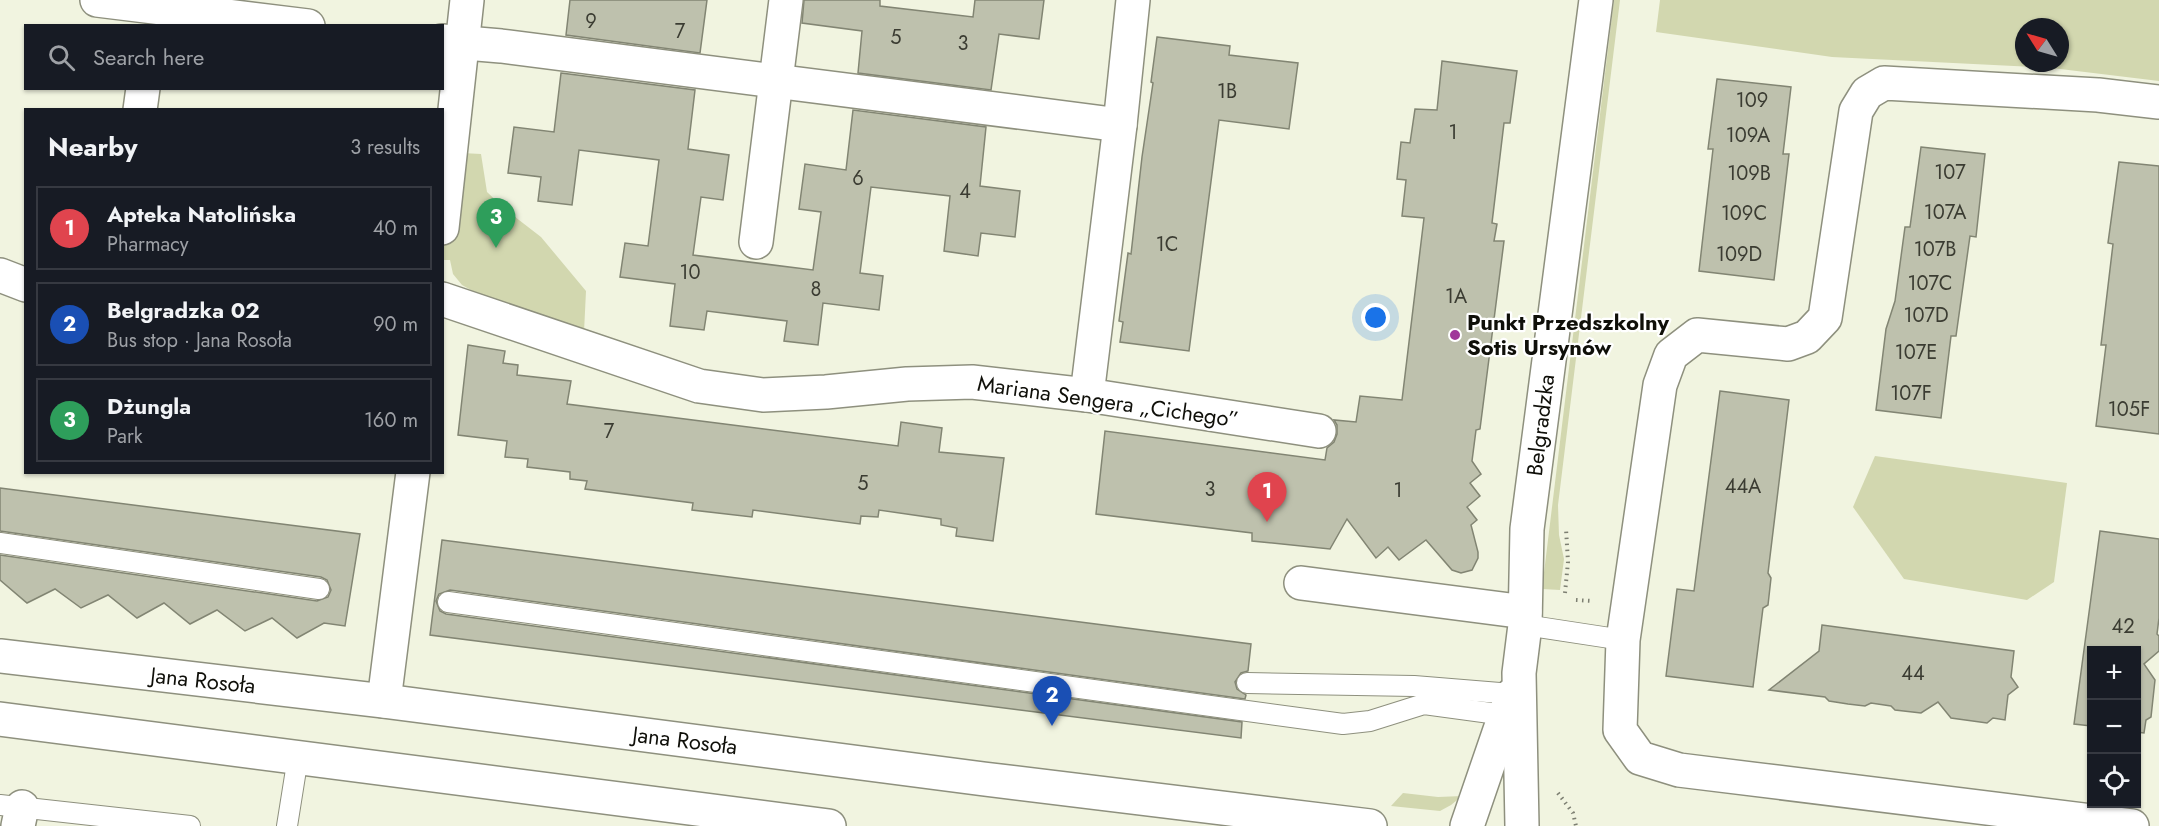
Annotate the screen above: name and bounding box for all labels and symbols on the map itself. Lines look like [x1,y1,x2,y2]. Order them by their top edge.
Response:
house number: 9 [585,7,597,36]
house number: 7 [675,17,686,46]
north arrow [2015,18,2069,72]
house number: 5 [890,23,902,52]
house number: 3 [958,29,969,58]
house number: 1B [1217,77,1237,106]
house number: 109 [1736,86,1768,115]
house number: 1 [1449,118,1458,147]
house number: 109A [1726,121,1771,150]
house number: 107 [1934,158,1966,187]
house number: 109B [1727,159,1771,188]
house number: 6 [852,164,864,193]
house number: 4 [959,177,971,206]
pin: 3 [476,198,516,248]
house number: 107A [1924,198,1967,227]
house number: 109C [1721,199,1767,228]
house number: 1C [1156,230,1178,259]
house number: 107B [1914,235,1956,264]
house number: 109D [1716,240,1762,269]
house number: 10 [680,258,701,287]
house number: 107C [1908,269,1952,298]
house number: 8 [811,275,821,304]
house number: 1A [1445,282,1468,311]
house number: 107D [1903,301,1949,330]
your location [1361,303,1390,332]
place label: Punkt Przedszkolny Sotis Ursynów [1467,306,1669,363]
marker: Punkt Przedszkolny Sotis Ursynów [1448,328,1462,342]
house number: 107E [1895,338,1937,367]
street label: Mariana Sengera „Cichego” [975,367,1241,435]
street label: Belgradzka [1518,372,1562,478]
house number: 107F [1890,379,1932,408]
house number: 105F [2108,395,2150,424]
house number: 7 [604,417,615,446]
house number: 5 [857,469,869,498]
pin: 1 [1248,472,1286,522]
house number: 44A [1725,472,1762,501]
house number: 3 [1205,475,1216,504]
house number: 1 [1394,476,1403,505]
house number: 42 [2111,612,2135,641]
street label: Jana Rosoła [146,658,257,701]
house number: 44 [1901,659,1925,688]
pin: 2 [1032,676,1072,726]
street label: Jana Rosoła [628,717,739,762]

